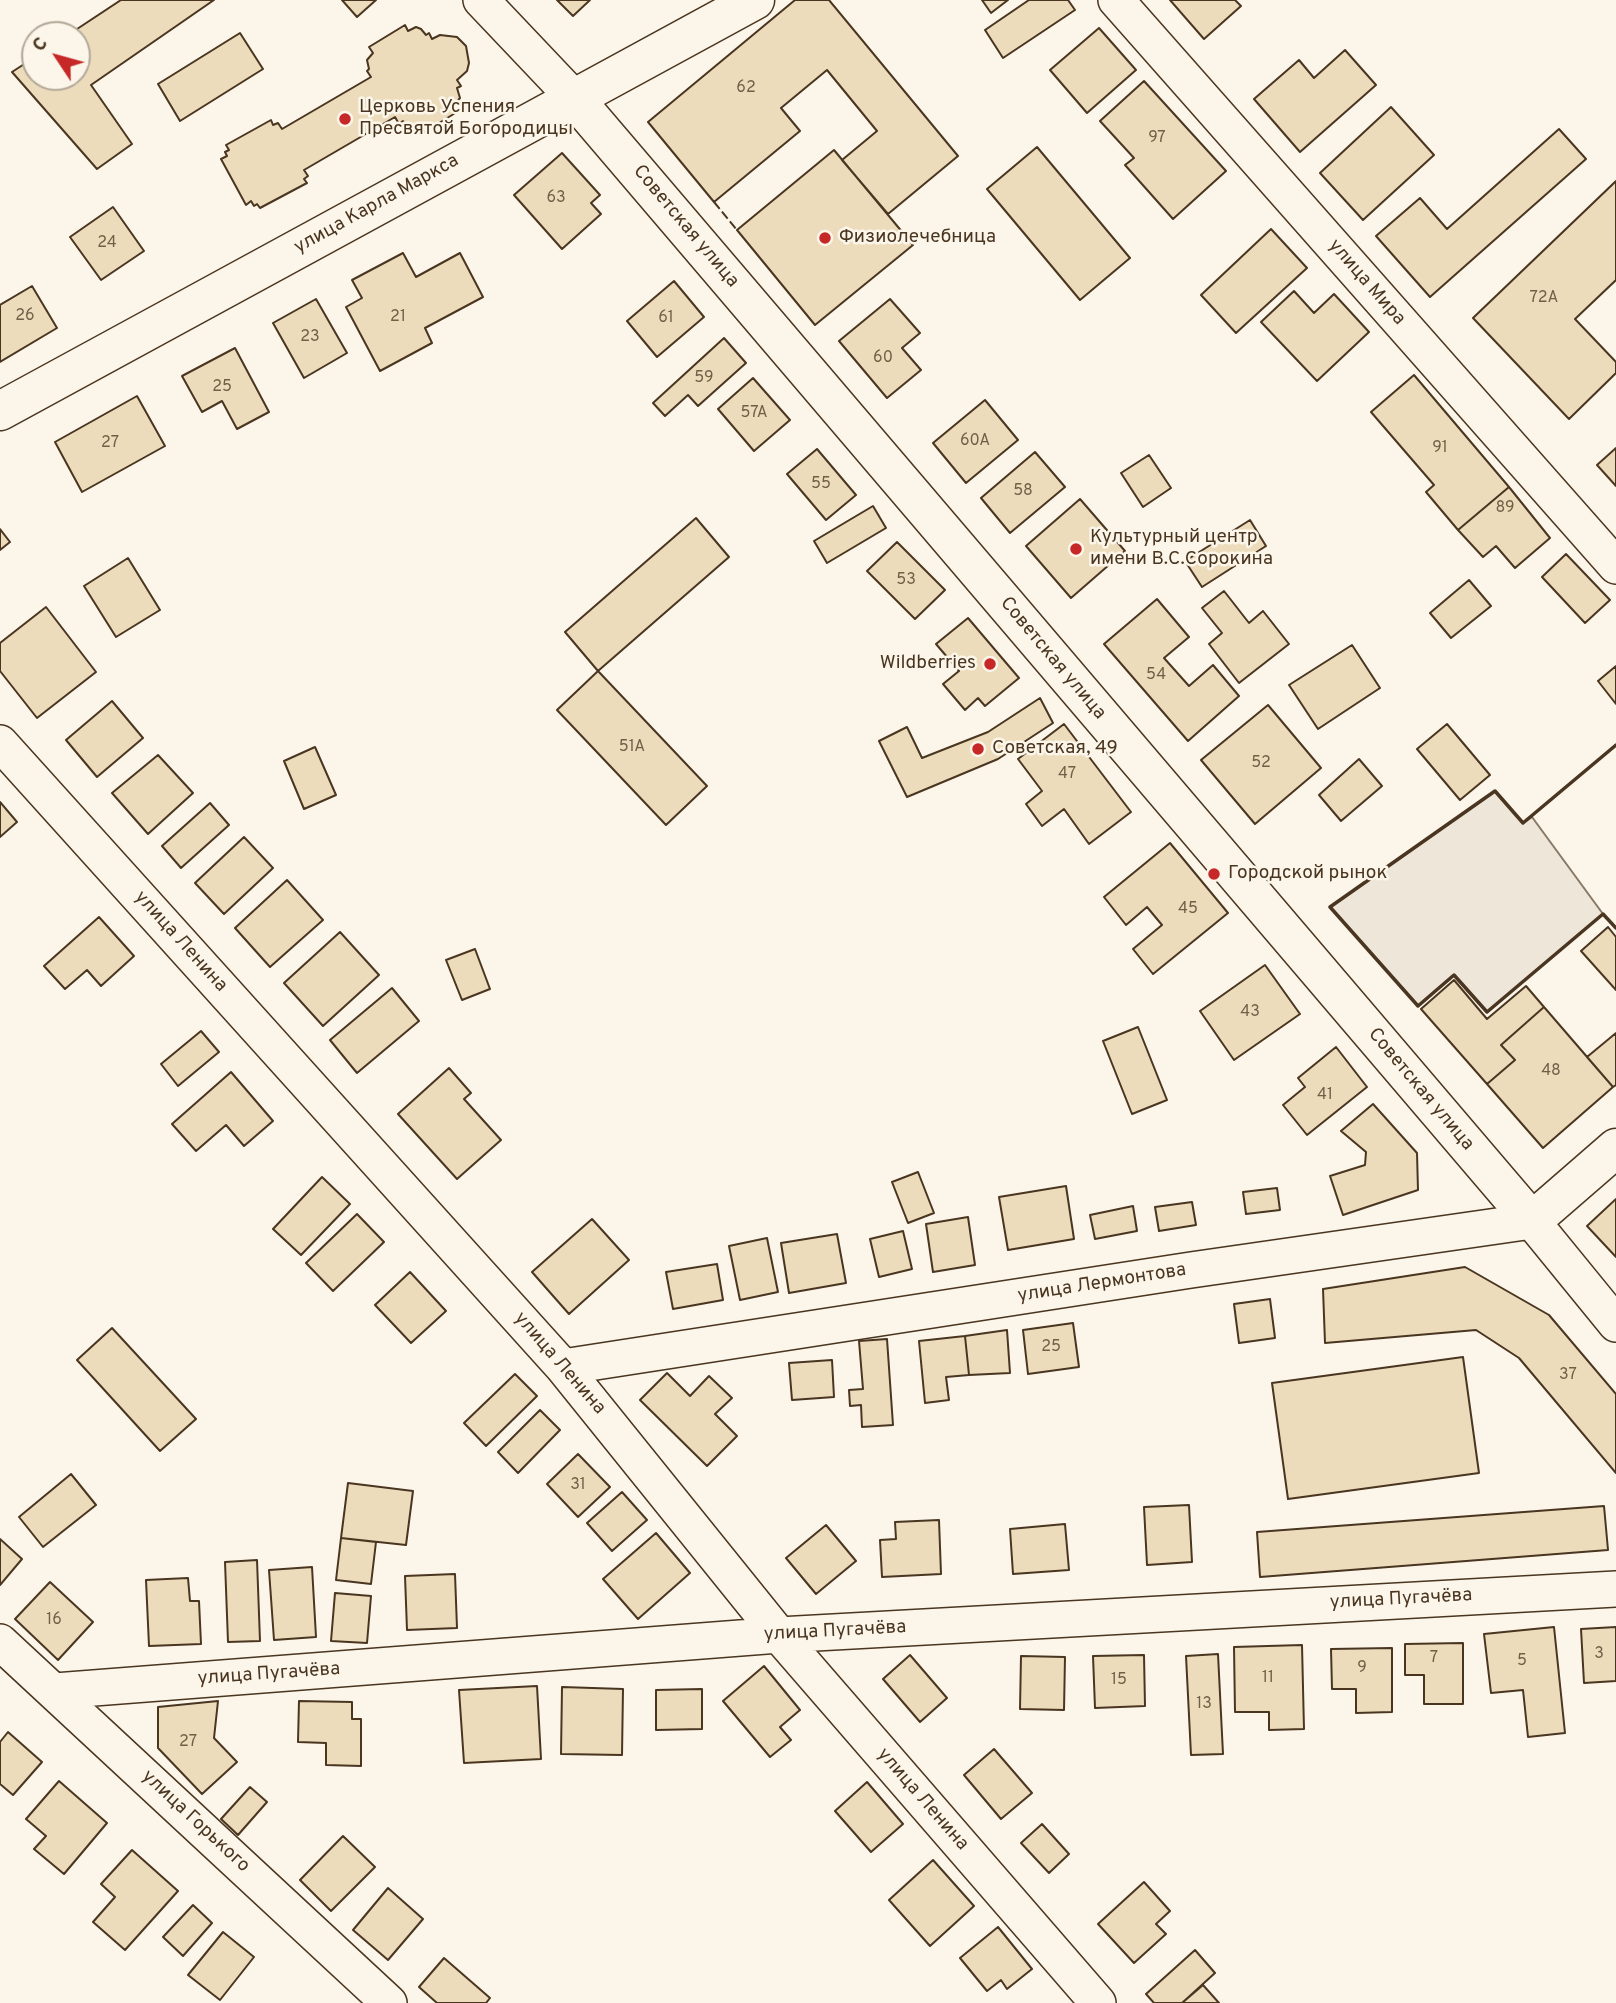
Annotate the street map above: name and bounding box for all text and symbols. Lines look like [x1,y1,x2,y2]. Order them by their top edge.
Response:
north arrow [21,21,91,91]
text: С [27,33,54,57]
house number: 62 [736,79,756,99]
place label: Церковь Успения Пресвятой Богородицы [359,97,573,141]
marker: Церковь Успения Пресвятой Богородицы [337,111,353,127]
house number: 97 [1148,129,1166,149]
street label: улица Карла Маркса [291,150,463,260]
street label: Советская улица [627,161,743,293]
house number: 63 [546,189,566,209]
place label: Физиолечебница [839,227,996,249]
marker: Физиолечебница [817,230,833,246]
house number: 24 [97,234,117,254]
street label: улица Мира [1322,235,1410,331]
house number: 72А [1530,289,1558,309]
house number: 26 [15,307,35,327]
house number: 21 [390,308,406,328]
house number: 61 [658,309,674,329]
house number: 23 [300,328,320,348]
house number: 60 [873,349,893,369]
house number: 59 [694,369,714,389]
house number: 25 [212,378,232,398]
house number: 57А [740,404,768,424]
house number: 60А [960,432,990,452]
house number: 27 [101,434,119,454]
house number: 91 [1432,439,1448,459]
house number: 55 [811,475,831,495]
house number: 58 [1013,482,1033,502]
house number: 89 [1495,499,1515,519]
place label: Культурный центр имени В.С.Сорокина [1090,527,1273,571]
marker: Культурный центр имени В.С.Сорокина [1068,541,1084,557]
house number: 53 [896,571,916,591]
street label: Советская улица [994,593,1110,725]
place label: Wildberries [880,653,976,675]
marker: Wildberries [982,656,998,672]
house number: 54 [1146,666,1166,686]
house number: 51А [619,738,645,758]
place label: Советская, 49 [992,738,1118,760]
marker: Советская, 49 [970,741,986,757]
house number: 52 [1251,754,1271,774]
house number: 47 [1058,765,1076,785]
place label: Городской рынок [1228,863,1387,885]
marker: Городской рынок [1206,866,1222,882]
street label: улица Ленина [129,887,231,997]
house number: 45 [1178,900,1198,920]
house number: 43 [1240,1003,1260,1023]
street label: Советская улица [1362,1024,1478,1156]
house number: 48 [1541,1062,1561,1082]
house number: 41 [1317,1086,1333,1106]
street label: улица Лермонтова [1016,1259,1188,1309]
street label: улица Ленина [508,1308,610,1420]
house number: 25 [1041,1338,1061,1358]
house number: 37 [1559,1366,1577,1386]
house number: 31 [570,1476,586,1496]
street label: улица Пугачёва [1329,1585,1473,1615]
house number: 16 [46,1611,62,1631]
street label: улица Пугачёва [763,1617,907,1647]
house number: 3 [1594,1645,1604,1665]
house number: 7 [1430,1649,1438,1669]
house number: 5 [1517,1652,1527,1672]
street label: улица Пугачёва [197,1659,341,1691]
house number: 9 [1357,1659,1367,1679]
house number: 11 [1262,1669,1274,1689]
house number: 15 [1111,1671,1127,1691]
house number: 13 [1196,1695,1212,1715]
house number: 27 [179,1733,197,1753]
street label: улица Ленина [871,1744,973,1856]
street label: улица Горького [136,1766,254,1878]

